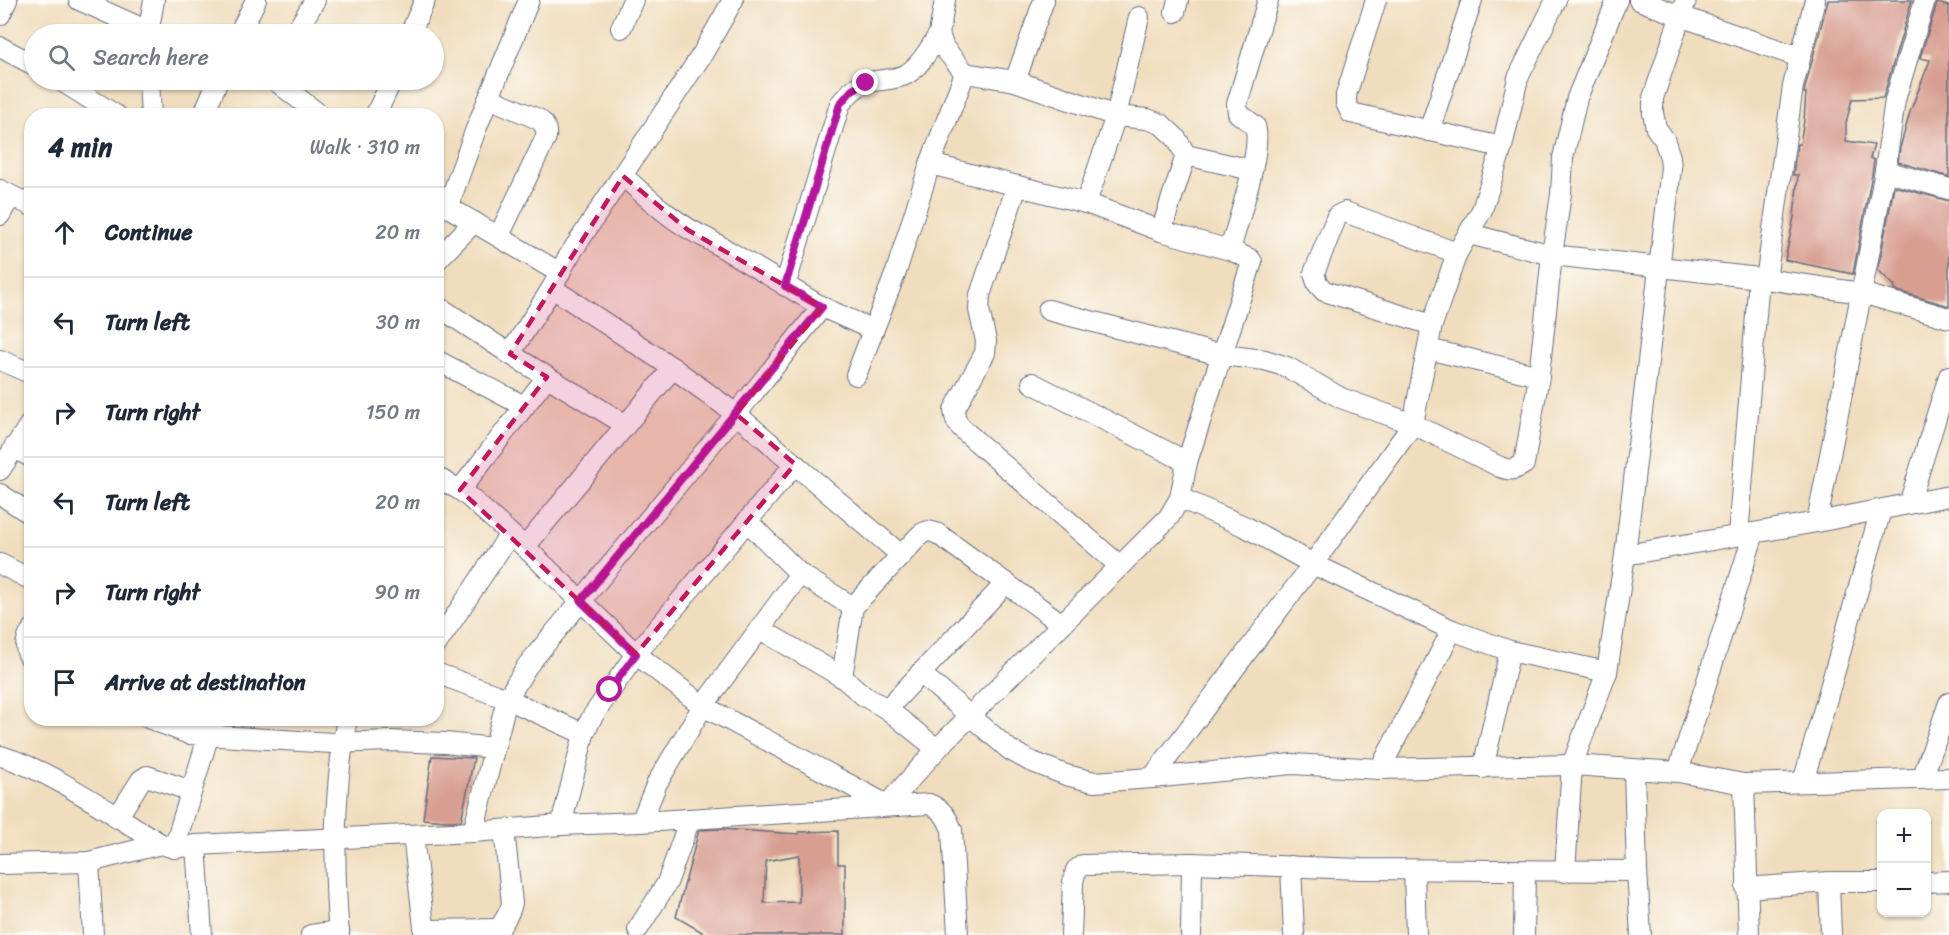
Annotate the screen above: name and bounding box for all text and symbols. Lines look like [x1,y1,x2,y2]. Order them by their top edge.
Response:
search box [24,24,444,90]
text: Search here [93,38,209,77]
icon: search [45,41,78,74]
route end [852,69,878,95]
text: 4 min [48,124,112,170]
text: Walk · 310 m [310,130,420,165]
text: Continue [105,213,193,252]
text: 20 m [375,215,420,250]
icon: ahead [48,216,81,249]
text: Turn left [105,303,190,342]
text: 30 m [376,305,420,340]
icon: left [48,306,81,339]
text: Turn right [105,393,200,432]
text: 150 m [366,395,420,430]
icon: right [48,396,81,429]
text: Turn left [105,483,190,522]
text: 20 m [375,485,420,520]
icon: left [48,486,81,519]
text: Turn right [105,573,200,612]
text: 90 m [375,575,420,610]
icon: right [48,576,81,609]
text: Arrive at destination [105,663,306,702]
icon: arrive [48,666,81,699]
route start [596,676,622,702]
map controls [1877,809,1931,917]
button: + [1877,809,1931,863]
button: − [1877,863,1931,917]

